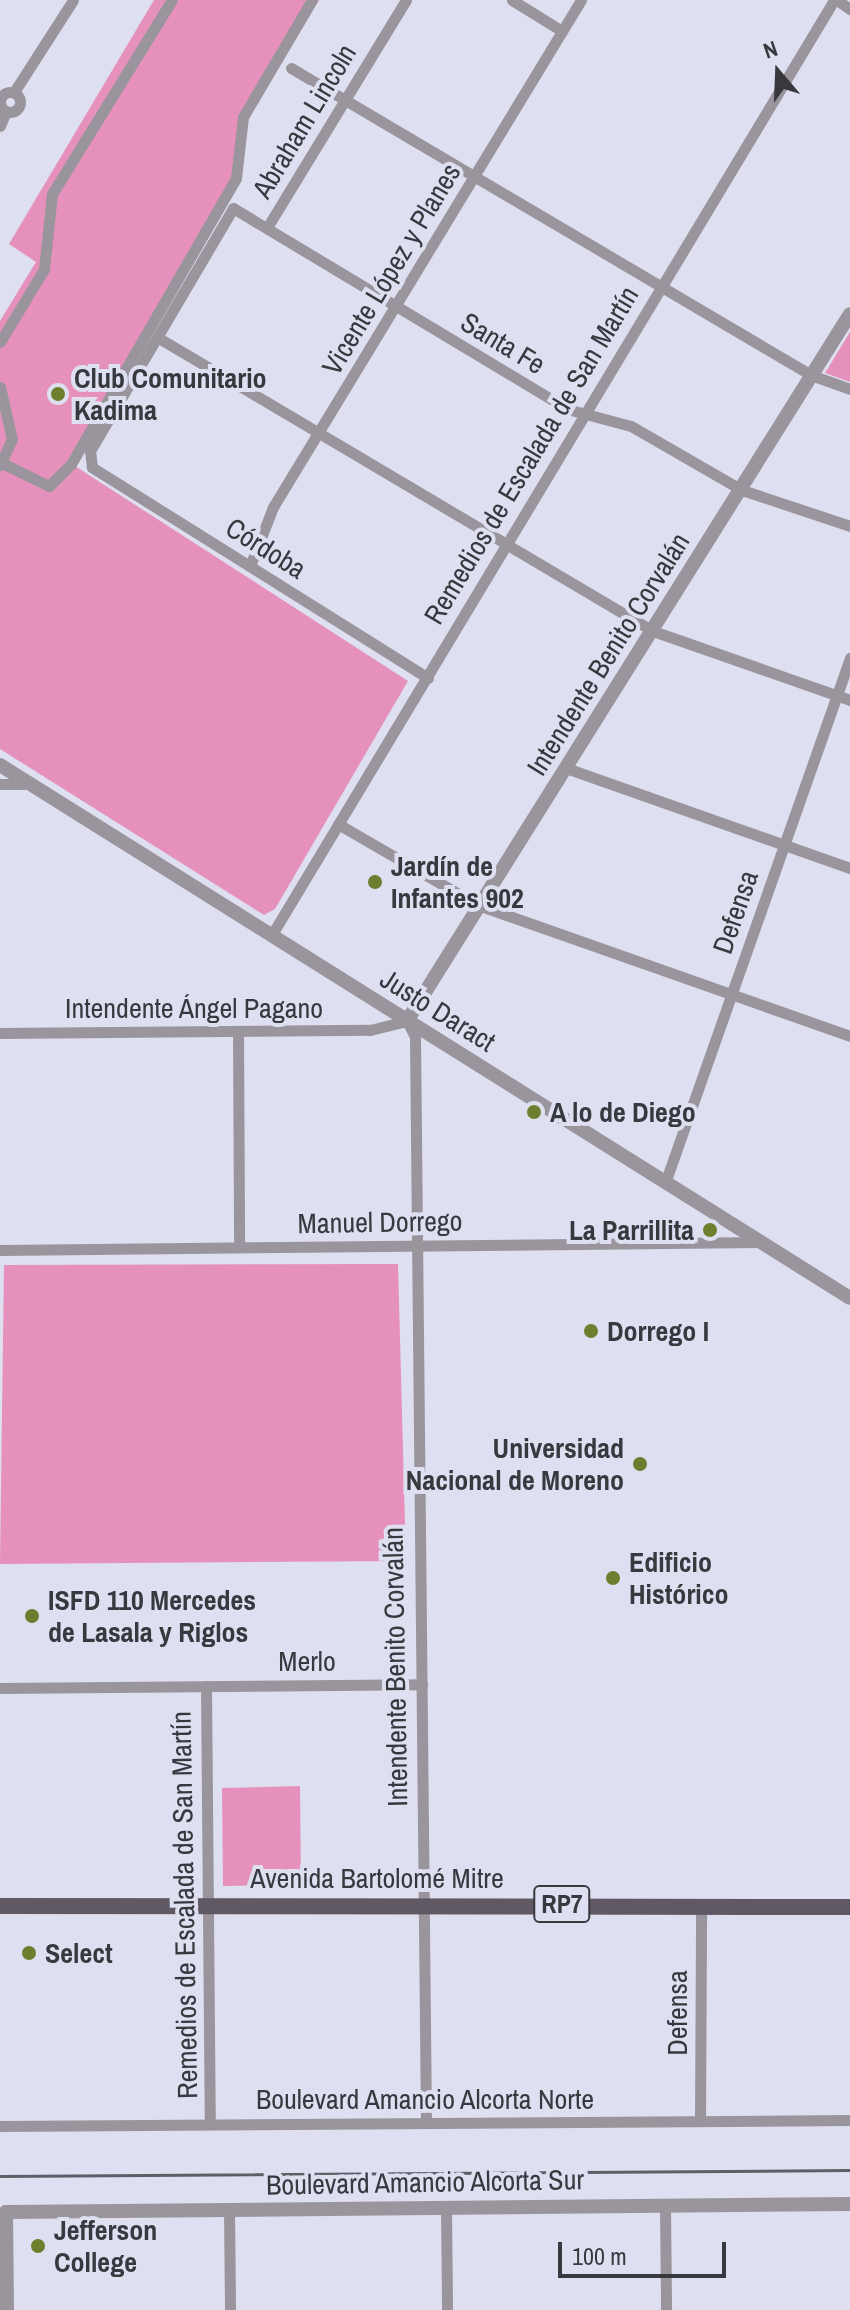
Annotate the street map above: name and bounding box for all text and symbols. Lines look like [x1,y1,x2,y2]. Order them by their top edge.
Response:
north arrow [738,32,818,112]
text: N [759,33,781,66]
street label: Abraham Lincoln [245,38,363,204]
street label: Vicente López y Planes [315,157,467,381]
street label: Remedios de Escalada de San Martín [417,280,645,630]
street label: Santa Fe [455,305,551,381]
place label: Club Comunitario Kadima [74,361,267,427]
marker: Club Comunitario Kadima [49,385,67,403]
street label: Córdoba [220,510,312,586]
street label: Intendente Benito Corvalán [520,527,696,781]
place label: Jardín de Infantes 902 [391,849,524,915]
street label: Defensa [705,866,765,958]
marker: Jardín de Infantes 902 [366,873,384,891]
street label: Justo Daract [374,962,502,1058]
street label: Intendente Ángel Pagano [64,991,324,1025]
place label: A lo de Diego [550,1095,697,1129]
marker: A lo de Diego [525,1103,543,1121]
street label: Manuel Dorrego [297,1204,463,1240]
place label: La Parrillita [569,1213,694,1247]
marker: La Parrillita [701,1221,719,1239]
place label: Dorrego I [607,1314,709,1348]
marker: Dorrego I [582,1322,600,1340]
place label: Universidad Nacional de Moreno [406,1431,624,1497]
marker: Universidad Nacional de Moreno [631,1455,649,1473]
street label: Intendente Benito Corvalán [376,1527,414,1807]
place label: Edificio Histórico [629,1545,729,1611]
marker: Edificio Histórico [604,1569,622,1587]
place label: ISFD 110 Mercedes de Lasala y Riglos [48,1583,256,1649]
marker: ISFD 110 Mercedes de Lasala y Riglos [23,1607,41,1625]
street label: Merlo [278,1644,336,1678]
street label: Remedios de Escalada de San Martín [164,1711,204,2099]
street label: Avenida Bartolomé Mitre [250,1861,504,1895]
road number: RP7 [532,1882,592,1926]
place label: Select [45,1936,113,1970]
marker: Select [20,1944,38,1962]
street label: Defensa [660,1970,694,2056]
street label: Boulevard Amancio Alcorta Norte [255,2082,595,2116]
street label: Boulevard Amancio Alcorta Sur [265,2162,585,2202]
place label: Jefferson College [54,2213,157,2279]
scale bar [562,2226,730,2276]
marker: Jefferson College [29,2237,47,2255]
text: 100 m [572,2240,627,2272]

